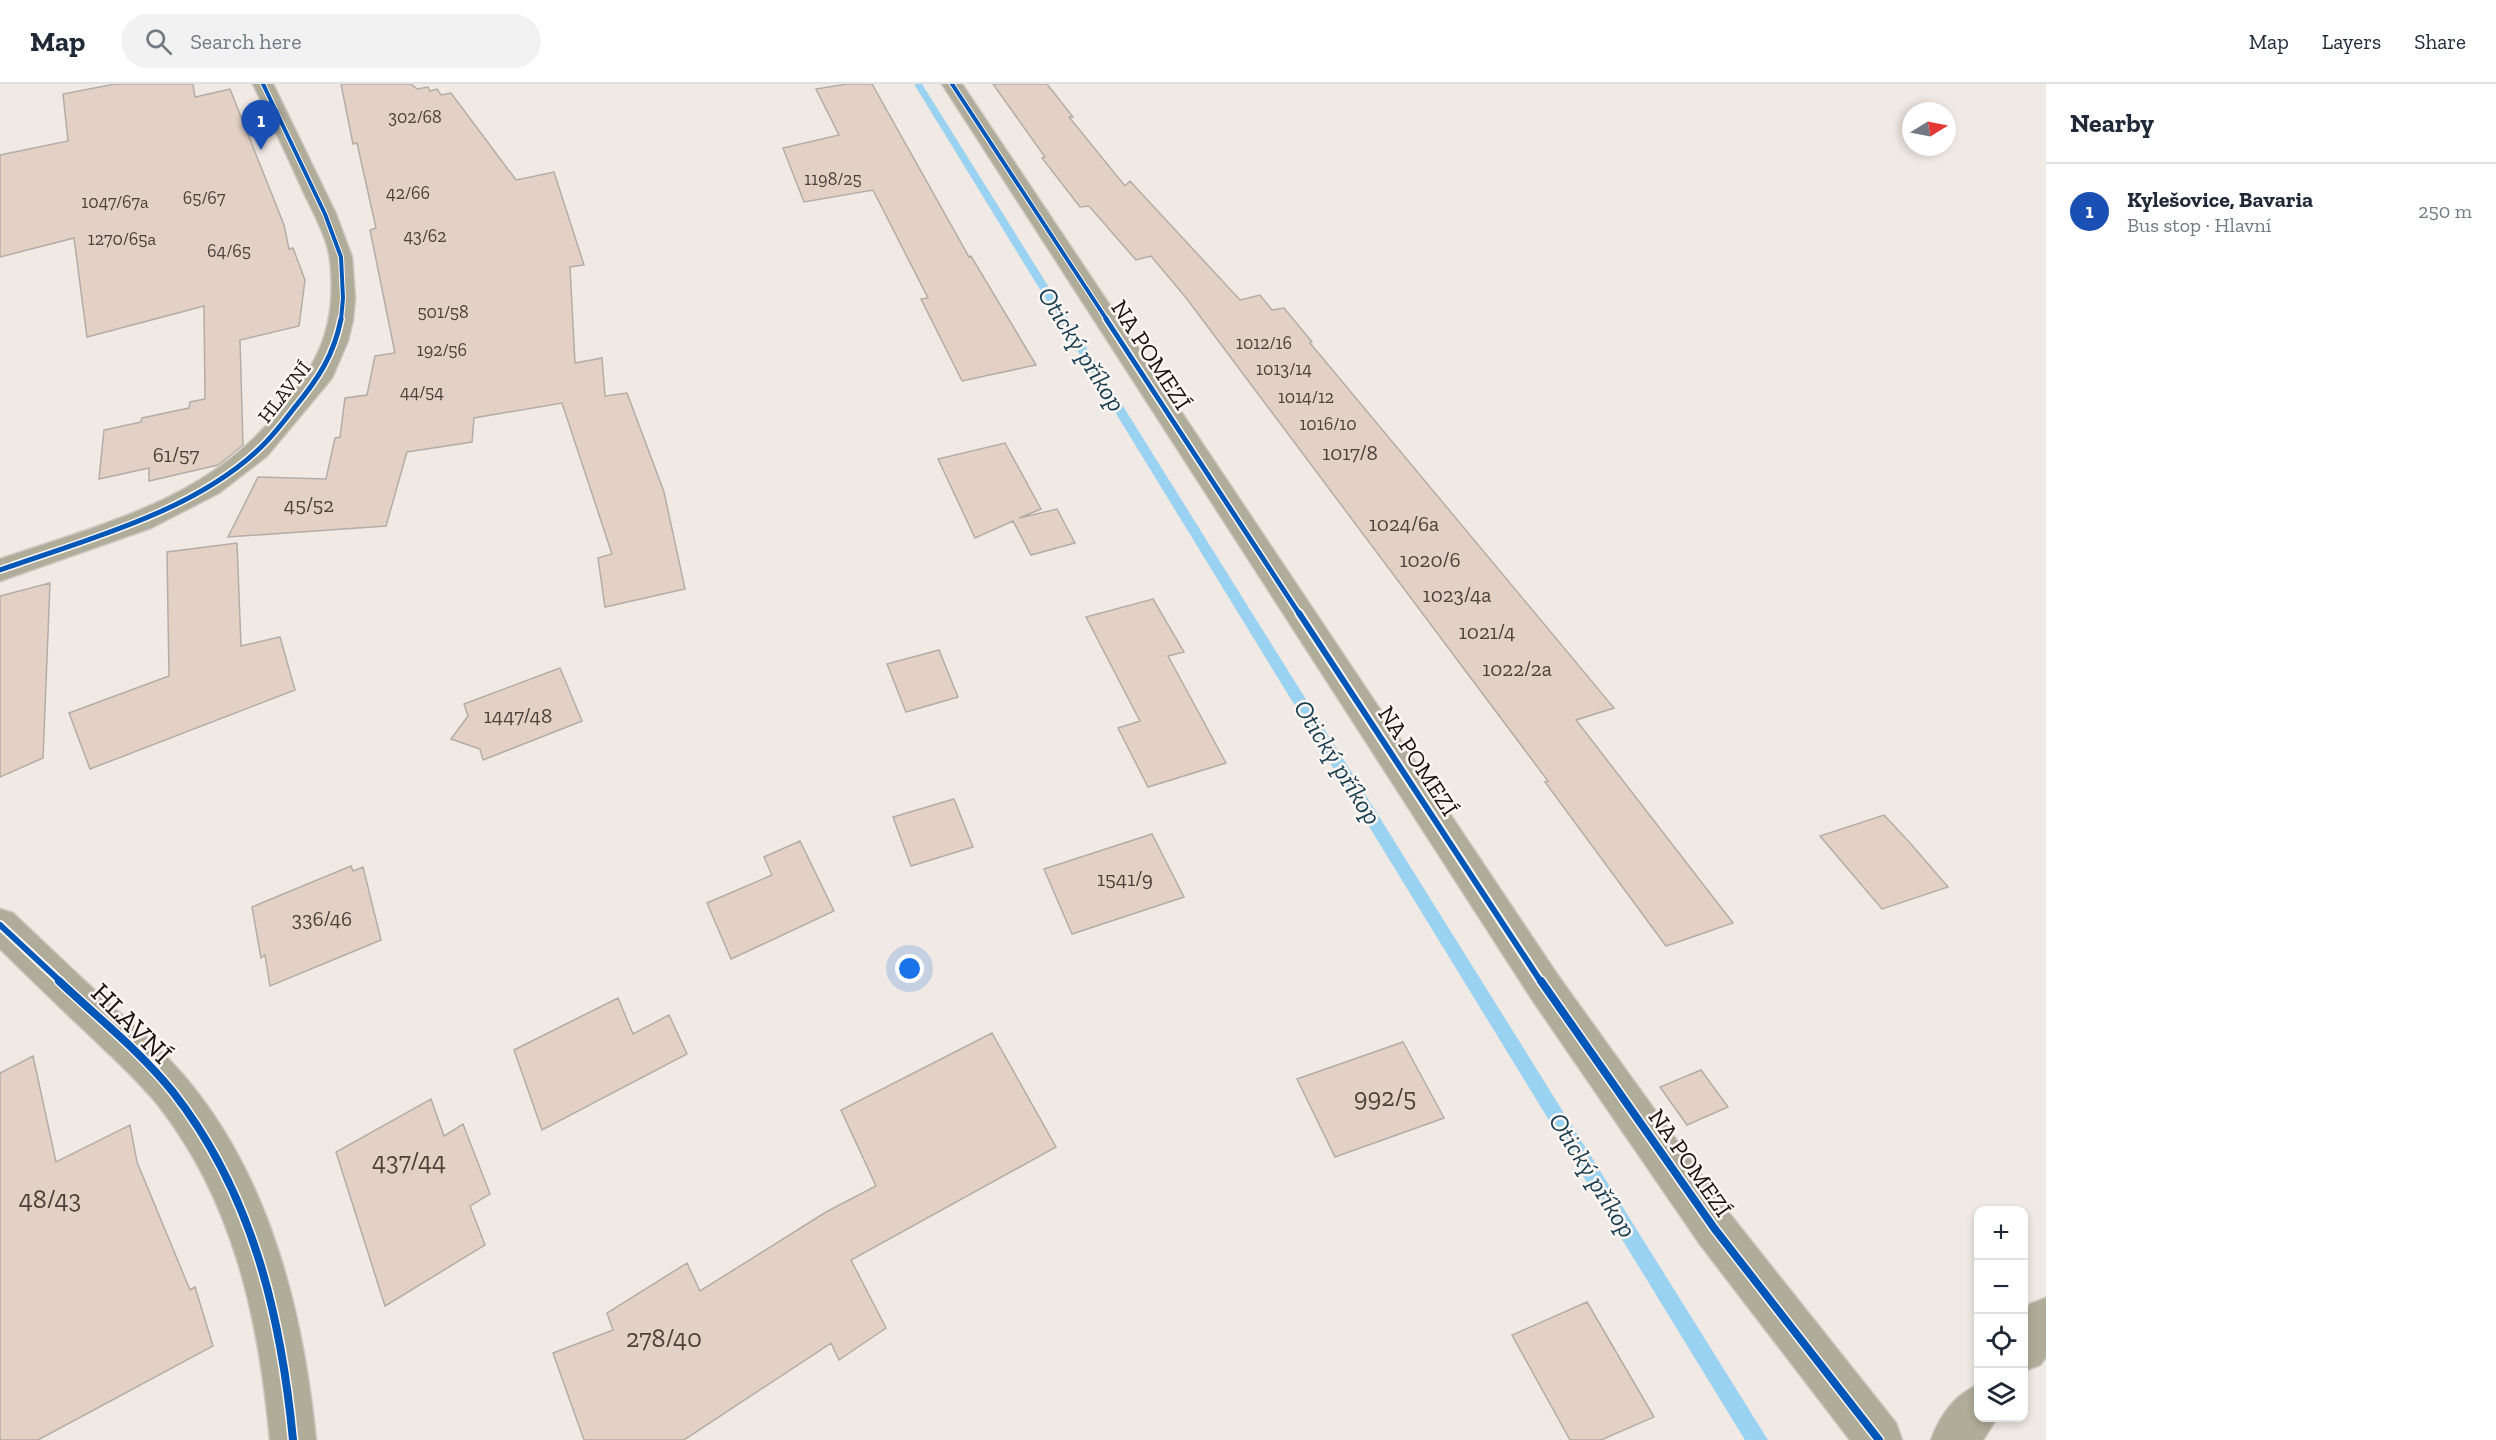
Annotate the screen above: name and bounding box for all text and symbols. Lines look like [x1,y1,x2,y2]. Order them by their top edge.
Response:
search box [121,14,541,68]
text: Map [30,25,85,58]
icon: search [142,25,175,58]
text: Search here [190,28,302,55]
text: Map [2249,29,2289,54]
text: Layers [2322,29,2381,54]
text: Share [2414,29,2466,54]
pin: 1 [242,100,280,150]
north arrow [1902,102,1956,156]
house number: 302/68 [388,106,442,128]
text: Nearby [2070,107,2154,139]
house number: 1198/25 [804,168,862,190]
house number: 42/66 [386,182,430,204]
text: Kylešovice, Bavaria [2127,186,2313,213]
house number: 65/67 [183,187,226,209]
house number: 1047/67a [81,191,149,213]
text: 1 [2085,199,2094,223]
text: 250 m [2418,199,2472,223]
text: Bus stop · Hlavní [2127,213,2271,237]
house number: 43/62 [403,225,447,247]
house number: 1270/65a [88,228,157,250]
house number: 64/65 [207,240,251,262]
water label: Otický příkop [1031,280,1133,418]
street label: NA POMEZÍ [1105,294,1198,415]
house number: 501/58 [417,301,469,323]
house number: 1012/16 [1236,332,1292,354]
house number: 192/56 [417,339,467,361]
street label: HLAVNÍ [252,356,316,428]
house number: 1013/14 [1256,358,1312,380]
house number: 44/54 [400,381,444,403]
house number: 1014/12 [1278,386,1334,408]
house number: 1016/10 [1299,413,1357,435]
house number: 1017/8 [1322,440,1378,465]
house number: 61/57 [153,442,199,467]
house number: 45/52 [284,492,334,517]
house number: 1024/6a [1369,511,1439,536]
house number: 1020/6 [1399,547,1461,572]
house number: 1023/4a [1423,582,1491,607]
house number: 1021/4 [1459,619,1515,644]
house number: 1022/2a [1482,656,1552,681]
water label: Otický příkop [1287,693,1389,831]
street label: NA POMEZÍ [1372,700,1465,821]
house number: 1447/48 [484,703,552,728]
house number: 1541/9 [1097,866,1153,891]
house number: 336/46 [292,906,352,931]
your location [895,954,924,983]
street label: HLAVNÍ [84,976,179,1071]
house number: 992/5 [1354,1081,1416,1113]
street label: NA POMEZÍ [1643,1103,1738,1222]
water label: Otický příkop [1542,1106,1644,1244]
house number: 437/44 [372,1145,446,1177]
house number: 48/43 [19,1183,81,1215]
map controls [1974,1206,2028,1422]
button: + [1974,1206,2028,1260]
button: − [1974,1260,2028,1314]
button: locate [1974,1314,2028,1368]
house number: 278/40 [626,1322,702,1354]
button: layers [1974,1368,2028,1422]

